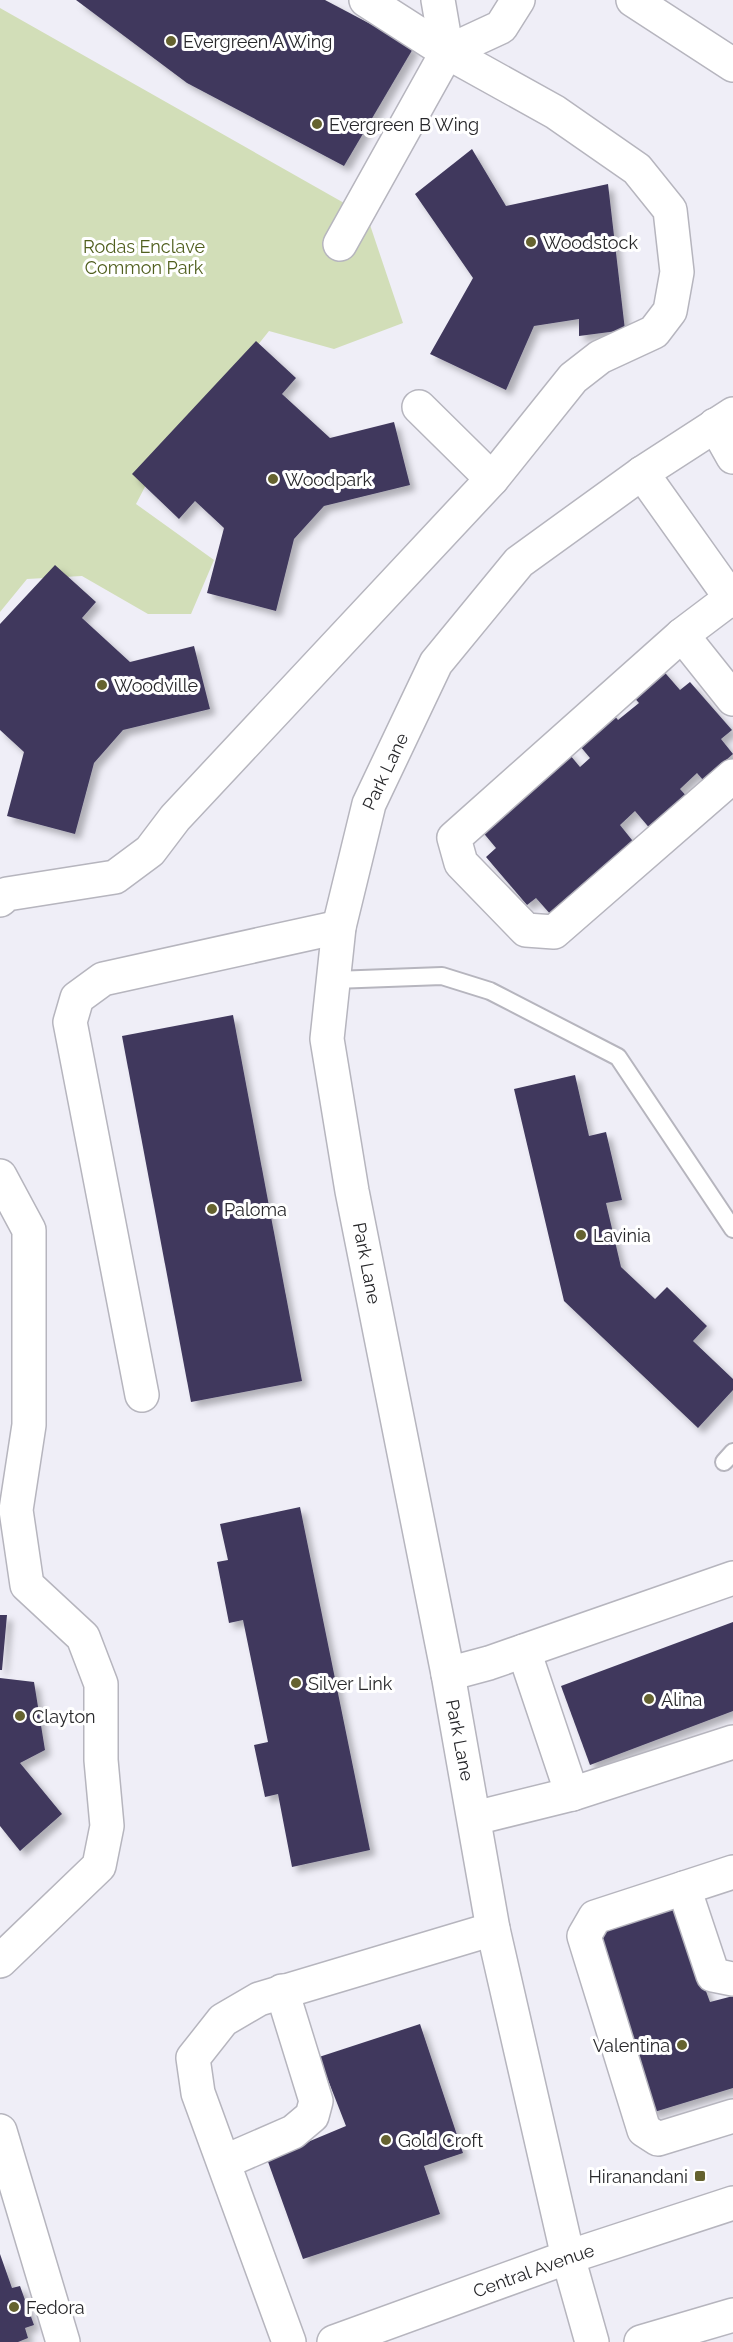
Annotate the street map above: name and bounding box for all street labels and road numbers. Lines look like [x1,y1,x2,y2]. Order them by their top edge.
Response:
street label: Park Lane [357,729,412,813]
street label: Park Lane [349,1220,385,1306]
street label: Park Lane [442,1697,478,1783]
street label: Central Avenue [470,2239,597,2301]

